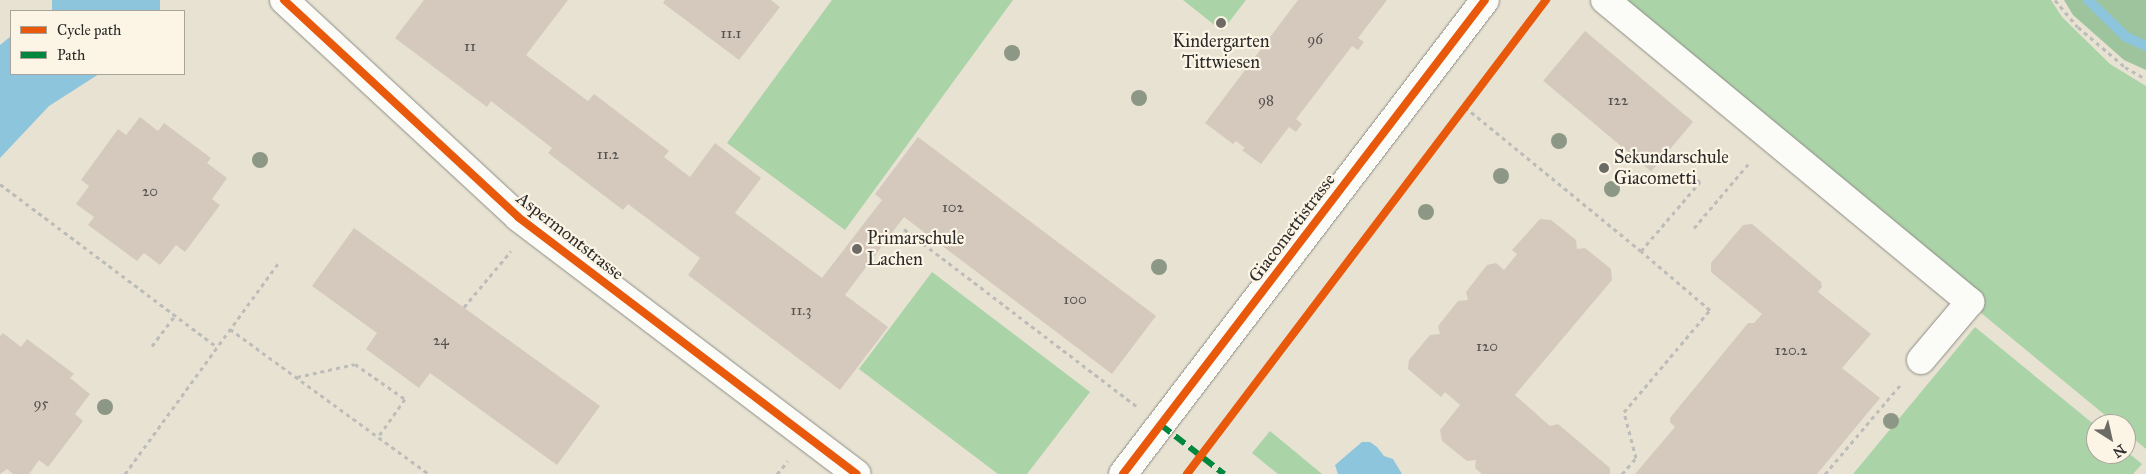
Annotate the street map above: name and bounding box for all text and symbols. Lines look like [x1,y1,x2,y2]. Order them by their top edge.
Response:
legend [10,10,185,75]
marker: Kindergarten Tittwiesen [1215,17,1227,29]
text: Cycle path [57,21,121,39]
house number: 11.1 [721,25,741,43]
place label: Kindergarten Tittwiesen [1172,31,1270,74]
house number: 96 [1307,31,1323,49]
house number: 11 [464,38,476,56]
text: Path [57,46,85,64]
house number: 98 [1258,92,1274,110]
house number: 122 [1608,92,1628,110]
house number: 11.2 [597,146,619,164]
place label: Sekundarschule Giacometti [1614,147,1729,190]
marker: Sekundarschule Giacometti [1598,162,1610,174]
street label: Giacomettistrasse [1244,169,1340,287]
house number: 20 [142,183,158,201]
street label: Aspermontstrasse [512,187,628,285]
house number: 102 [942,199,964,217]
place label: Primarschule Lachen [867,228,964,270]
marker: Primarschule Lachen [851,243,863,255]
house number: 100 [1063,291,1087,309]
house number: 11.3 [791,302,811,320]
house number: 24 [433,332,449,350]
house number: 120 [1476,338,1498,356]
house number: 120.2 [1775,342,1807,360]
house number: 95 [33,395,49,413]
north arrow [2086,414,2136,464]
text: N [2110,441,2129,461]

